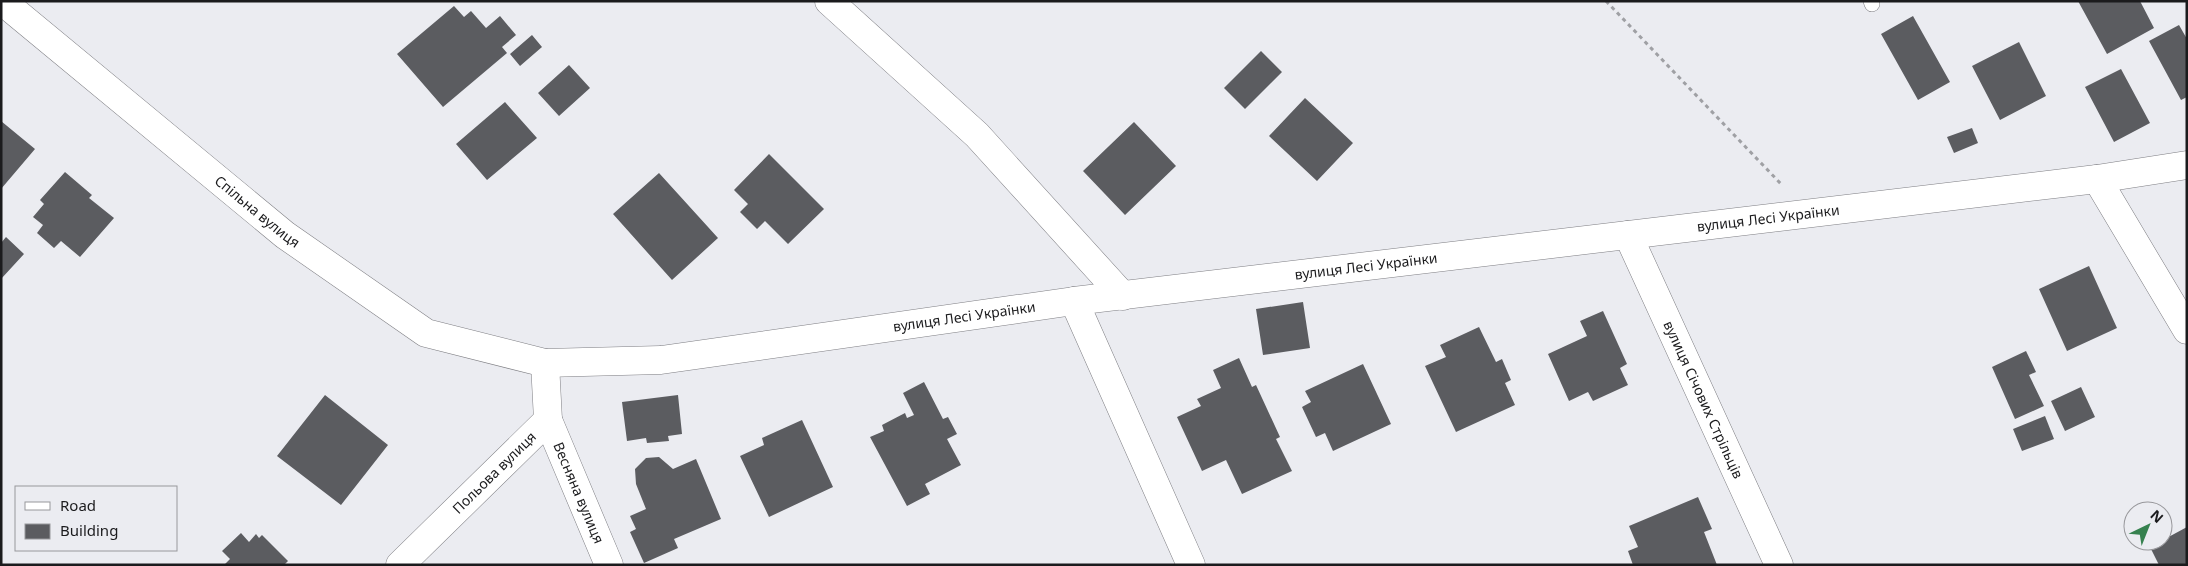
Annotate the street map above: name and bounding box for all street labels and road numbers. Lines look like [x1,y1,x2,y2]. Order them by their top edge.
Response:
street label: Спільна вулиця [211,171,304,252]
street label: вулиця Лесі Українки [1696,200,1841,236]
street label: вулиця Лесі Українки [1294,248,1438,284]
street label: вулиця Лесі Українки [892,297,1037,336]
street label: вулиця Січових Стрільців [1659,317,1748,481]
street label: Польова вулиця [448,427,540,518]
street label: Весняна вулиця [549,439,609,546]

